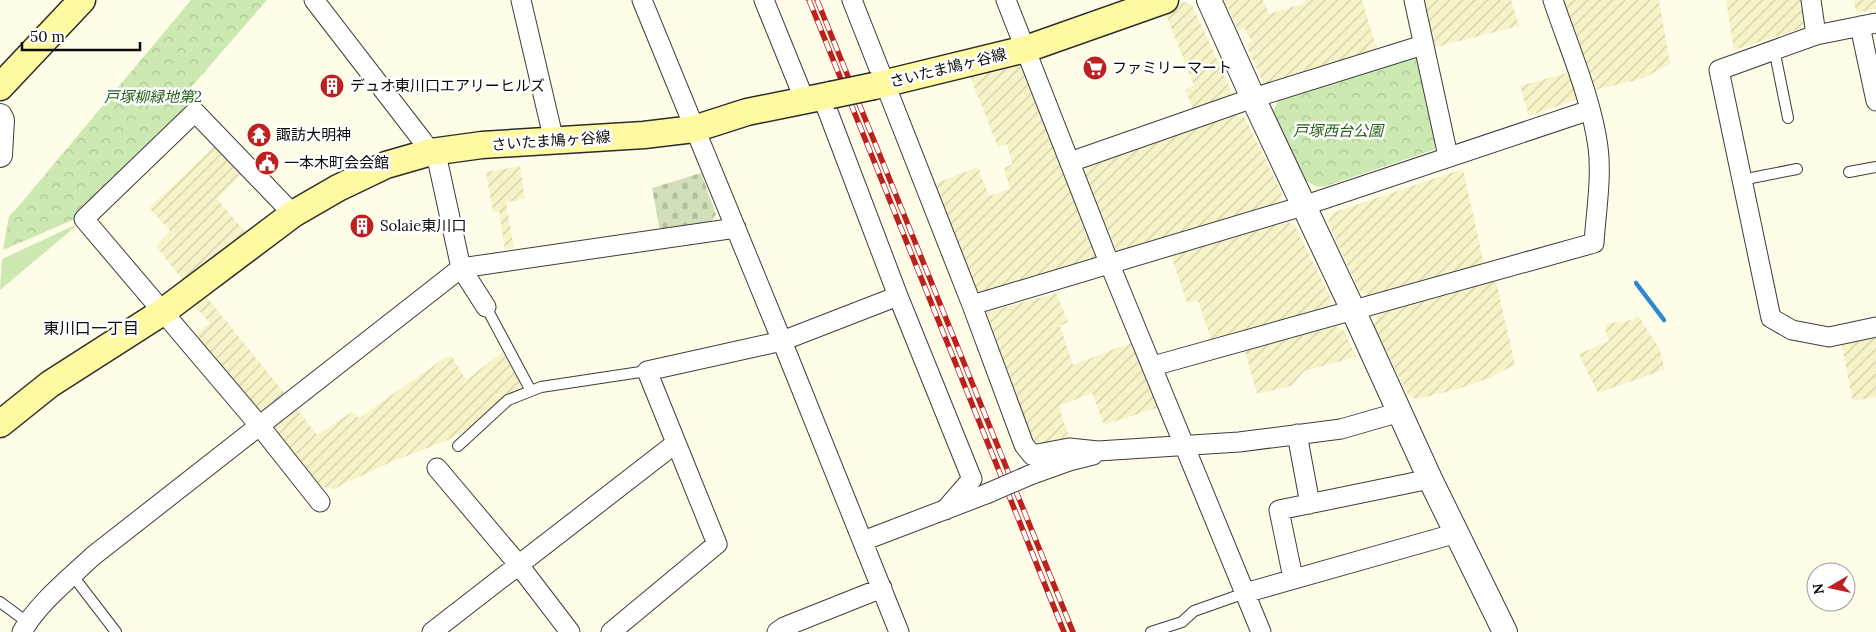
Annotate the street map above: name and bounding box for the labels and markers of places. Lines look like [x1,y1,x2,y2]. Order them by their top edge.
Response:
supermarket icon: ファミリーマート [1082,55,1108,81]
place label: ファミリーマート [1112,58,1232,77]
building icon: デュオ東川口エアリーヒルズ [319,73,345,99]
place label: デュオ東川口エアリーヒルズ [350,76,545,95]
temple icon: 諏訪大明神 [246,122,272,148]
place label: 諏訪大明神 [276,125,351,144]
public building icon: 一本木町会会館 [254,150,280,176]
place label: 一本木町会会館 [284,153,389,172]
building icon: Solaie東川口 [349,213,375,239]
place label: Solaie東川口 [380,216,466,235]

